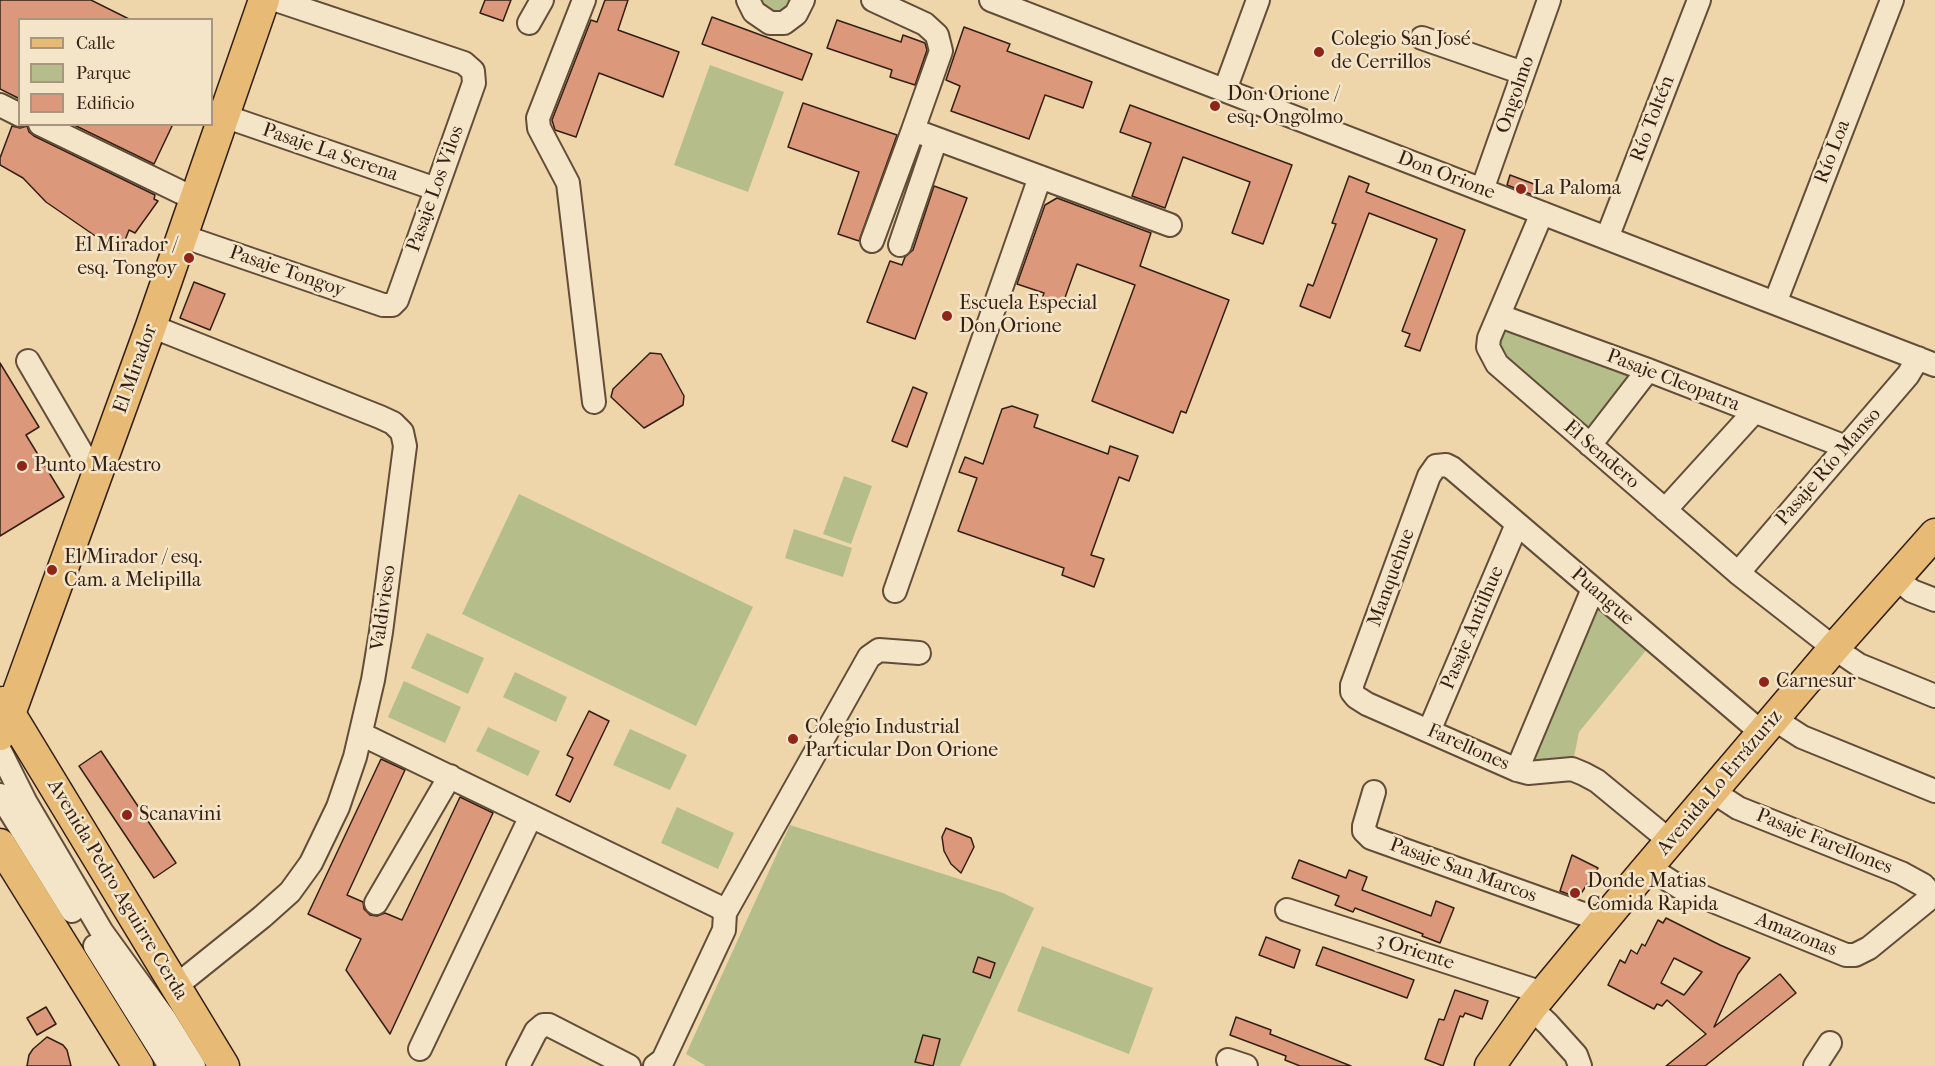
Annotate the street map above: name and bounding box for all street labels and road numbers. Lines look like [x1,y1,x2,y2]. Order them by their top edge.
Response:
street label: Ongolmo [1492,53,1540,137]
street label: Río Toltén [1626,73,1680,165]
street label: Río Loa [1810,117,1856,187]
street label: Pasaje La Serena [259,119,401,187]
street label: Pasaje Los Vilos [402,123,470,255]
street label: Don Orione [1394,146,1498,206]
street label: Pasaje Tongoy [226,241,348,303]
street label: El Mirador [109,321,163,417]
street label: Pasaje Cleopatra [1603,345,1743,417]
street label: Pasaje Río Manso [1771,403,1887,531]
street label: El Sendero [1558,415,1644,495]
street label: Manquehue [1363,526,1421,630]
street label: Pasaje Antilhue [1436,563,1510,693]
street label: Puangue [1565,563,1639,631]
street label: Valdivieso [366,564,402,652]
street label: Avenida Lo Errázuriz [1652,705,1788,861]
street label: Farellones [1423,719,1513,777]
street label: Avenida Pedro Aguirre Cerda [42,775,192,1005]
street label: Pasaje Farellones [1752,804,1896,880]
street label: Pasaje San Marcos [1386,833,1540,909]
street label: Amazonas [1752,908,1840,962]
street label: 3 Oriente [1373,928,1457,976]

